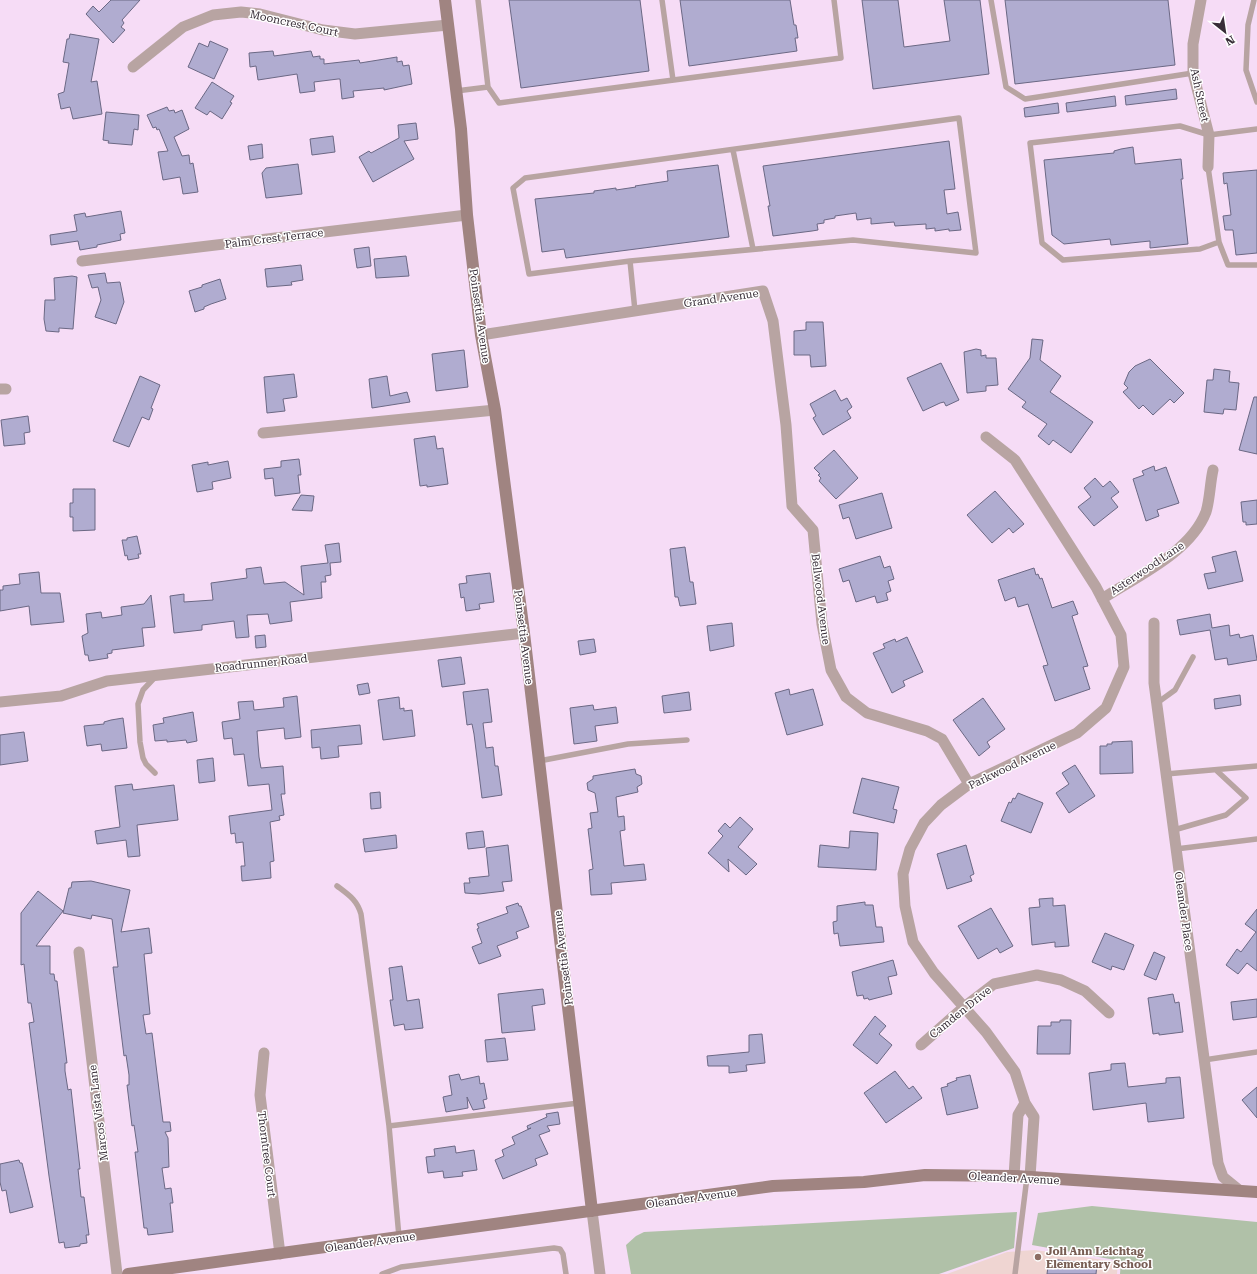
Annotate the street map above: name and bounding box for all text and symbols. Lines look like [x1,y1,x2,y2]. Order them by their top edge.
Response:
street label: Mooncrest Court [249,8,339,39]
north arrow [1205,12,1245,52]
text: N [1222,32,1237,48]
street label: Ash Street [1187,67,1212,123]
street label: Palm Crest Terrace [224,226,324,251]
street label: Poinsettia Avenue [466,268,493,364]
street label: Grand Avenue [683,287,759,310]
street label: Asterwood Lane [1108,539,1187,598]
street label: Bellwood Avenue [808,553,833,645]
street label: Poinsettia Avenue [511,589,536,685]
street label: Roadrunner Road [214,652,308,675]
street label: Parkwood Avenue [966,739,1058,792]
street label: Oleander Place [1172,871,1196,952]
street label: Poinsettia Avenue [551,910,576,1006]
street label: Camden Drive [927,984,994,1041]
street label: Marcos Vista Lane [86,1064,111,1162]
street label: Thorntree Court [255,1110,278,1198]
street label: Oleander Avenue [968,1170,1060,1187]
street label: Oleander Avenue [645,1186,737,1211]
street label: Oleander Avenue [324,1230,416,1255]
place label: Joli Ann Leichtag Elementary School [1046,1245,1152,1271]
marker: Joli Ann Leichtag Elementary School [1033,1252,1043,1262]

